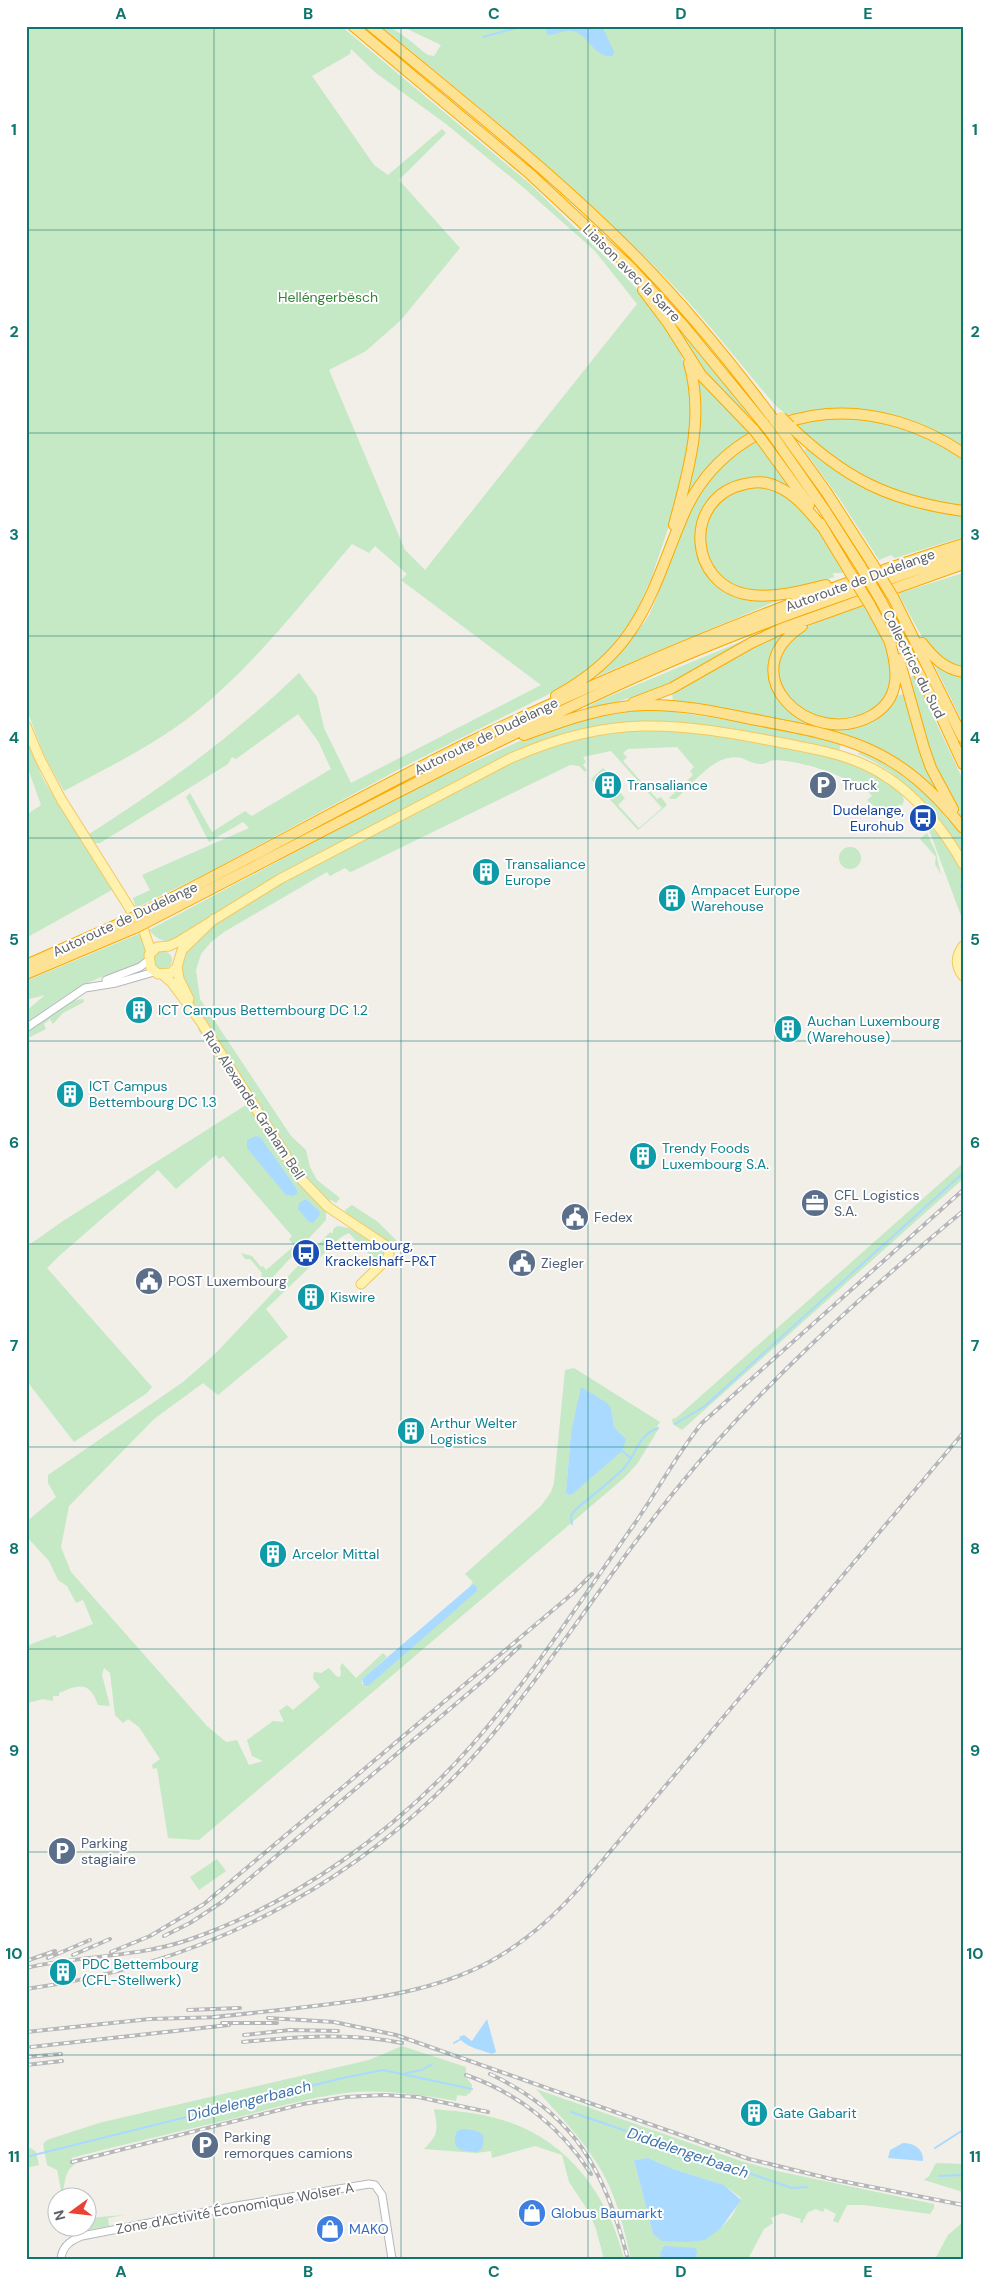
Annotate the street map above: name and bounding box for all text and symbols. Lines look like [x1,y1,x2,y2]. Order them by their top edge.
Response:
text: A [115,3,127,24]
text: B [303,3,313,24]
text: C [488,3,500,24]
text: D [675,3,687,24]
text: E [863,3,873,24]
text: 1 [11,119,17,140]
text: 1 [972,119,978,140]
street label: Liaison avec la Sarre [579,220,685,326]
park label: Helléngerbësch [278,288,378,306]
text: 2 [9,321,19,342]
text: 2 [970,321,980,342]
text: 3 [9,524,19,545]
text: 3 [970,524,980,545]
street label: Autoroute de Dudelange [783,544,937,615]
street label: Collectrice du Sud [879,607,949,721]
street label: Autoroute de Dudelange [411,693,561,779]
text: 4 [9,727,19,748]
text: 4 [970,727,980,748]
building icon: Transaliance [593,770,623,800]
parking icon: Truck [808,770,838,800]
place label: Transaliance [627,776,708,794]
place label: Truck [842,776,877,794]
place label: Dudelange, Eurohub [833,801,904,835]
bus stop icon: Dudelange, Eurohub [908,803,938,833]
place label: Transaliance Europe [505,855,586,889]
building icon: Transaliance Europe [471,857,501,887]
street label: Autoroute de Dudelange [50,877,200,961]
place label: Ampacet Europe Warehouse [691,881,800,915]
building icon: Ampacet Europe Warehouse [657,883,687,913]
text: 5 [9,929,19,950]
text: 5 [970,929,980,950]
building icon: ICT Campus Bettembourg DC 1.2 [124,995,154,1025]
place label: ICT Campus Bettembourg DC 1.2 [158,1001,368,1019]
place label: Auchan Luxembourg (Warehouse) [807,1012,940,1046]
building icon: Auchan Luxembourg (Warehouse) [773,1014,803,1044]
street label: Rue Alexander Graham Bell [199,1027,309,1183]
place label: ICT Campus Bettembourg DC 1.3 [89,1077,217,1111]
building icon: ICT Campus Bettembourg DC 1.3 [55,1079,85,1109]
text: 6 [9,1132,19,1153]
text: 6 [970,1132,980,1153]
place label: Trendy Foods Luxembourg S.A. [662,1139,769,1173]
building icon: Trendy Foods Luxembourg S.A. [628,1141,658,1171]
place label: CFL Logistics S.A. [834,1186,920,1220]
office icon: CFL Logistics S.A. [800,1188,830,1218]
public building icon: Fedex [560,1202,590,1232]
place label: Fedex [594,1208,633,1226]
place label: Bettembourg, Krackelshaff-P&T [325,1236,437,1270]
bus stop icon: Bettembourg, Krackelshaff-P&T [291,1238,321,1268]
public building icon: Ziegler [507,1248,537,1278]
place label: Ziegler [541,1254,584,1272]
public building icon: POST Luxembourg [134,1266,164,1296]
place label: POST Luxembourg [168,1272,287,1290]
building icon: Kiswire [296,1282,326,1312]
place label: Kiswire [330,1288,375,1306]
text: 7 [10,1335,19,1356]
text: 7 [971,1335,980,1356]
place label: Arthur Welter Logistics [430,1414,517,1448]
building icon: Arthur Welter Logistics [396,1416,426,1446]
text: 8 [9,1538,19,1559]
text: 8 [970,1538,980,1559]
building icon: Arcelor Mittal [258,1539,288,1569]
place label: Arcelor Mittal [292,1545,379,1563]
text: 9 [9,1740,19,1761]
text: 9 [970,1740,980,1761]
place label: Parking stagiaire [81,1834,136,1868]
parking icon: Parking stagiaire [47,1836,77,1866]
text: 10 [5,1943,23,1964]
text: 10 [966,1943,984,1964]
place label: PDC Bettembourg (CFL-Stellwerk) [82,1955,199,1989]
building icon: PDC Bettembourg (CFL-Stellwerk) [48,1957,78,1987]
water label: Diddelengerbaach [185,2076,313,2126]
building icon: Gate Gabarit [739,2098,769,2128]
place label: Gate Gabarit [773,2104,857,2122]
water label: Diddelengerbaach [625,2123,752,2183]
place label: Parking remorques camions [224,2128,353,2162]
parking icon: Parking remorques camions [190,2130,220,2160]
text: 11 [8,2146,20,2167]
text: 11 [969,2146,981,2167]
street label: Zone d'Activité Économique Wolser A [115,2178,355,2238]
north arrow [48,2188,98,2238]
shop icon: Globus Baumarkt [517,2198,547,2228]
place label: Globus Baumarkt [551,2204,662,2222]
text: N [49,2208,69,2223]
shop icon: MAKO [315,2214,345,2244]
place label: MAKO [349,2220,389,2238]
text: A [115,2261,127,2282]
text: B [303,2261,313,2282]
text: C [488,2261,500,2282]
text: D [675,2261,687,2282]
text: E [863,2261,873,2282]

